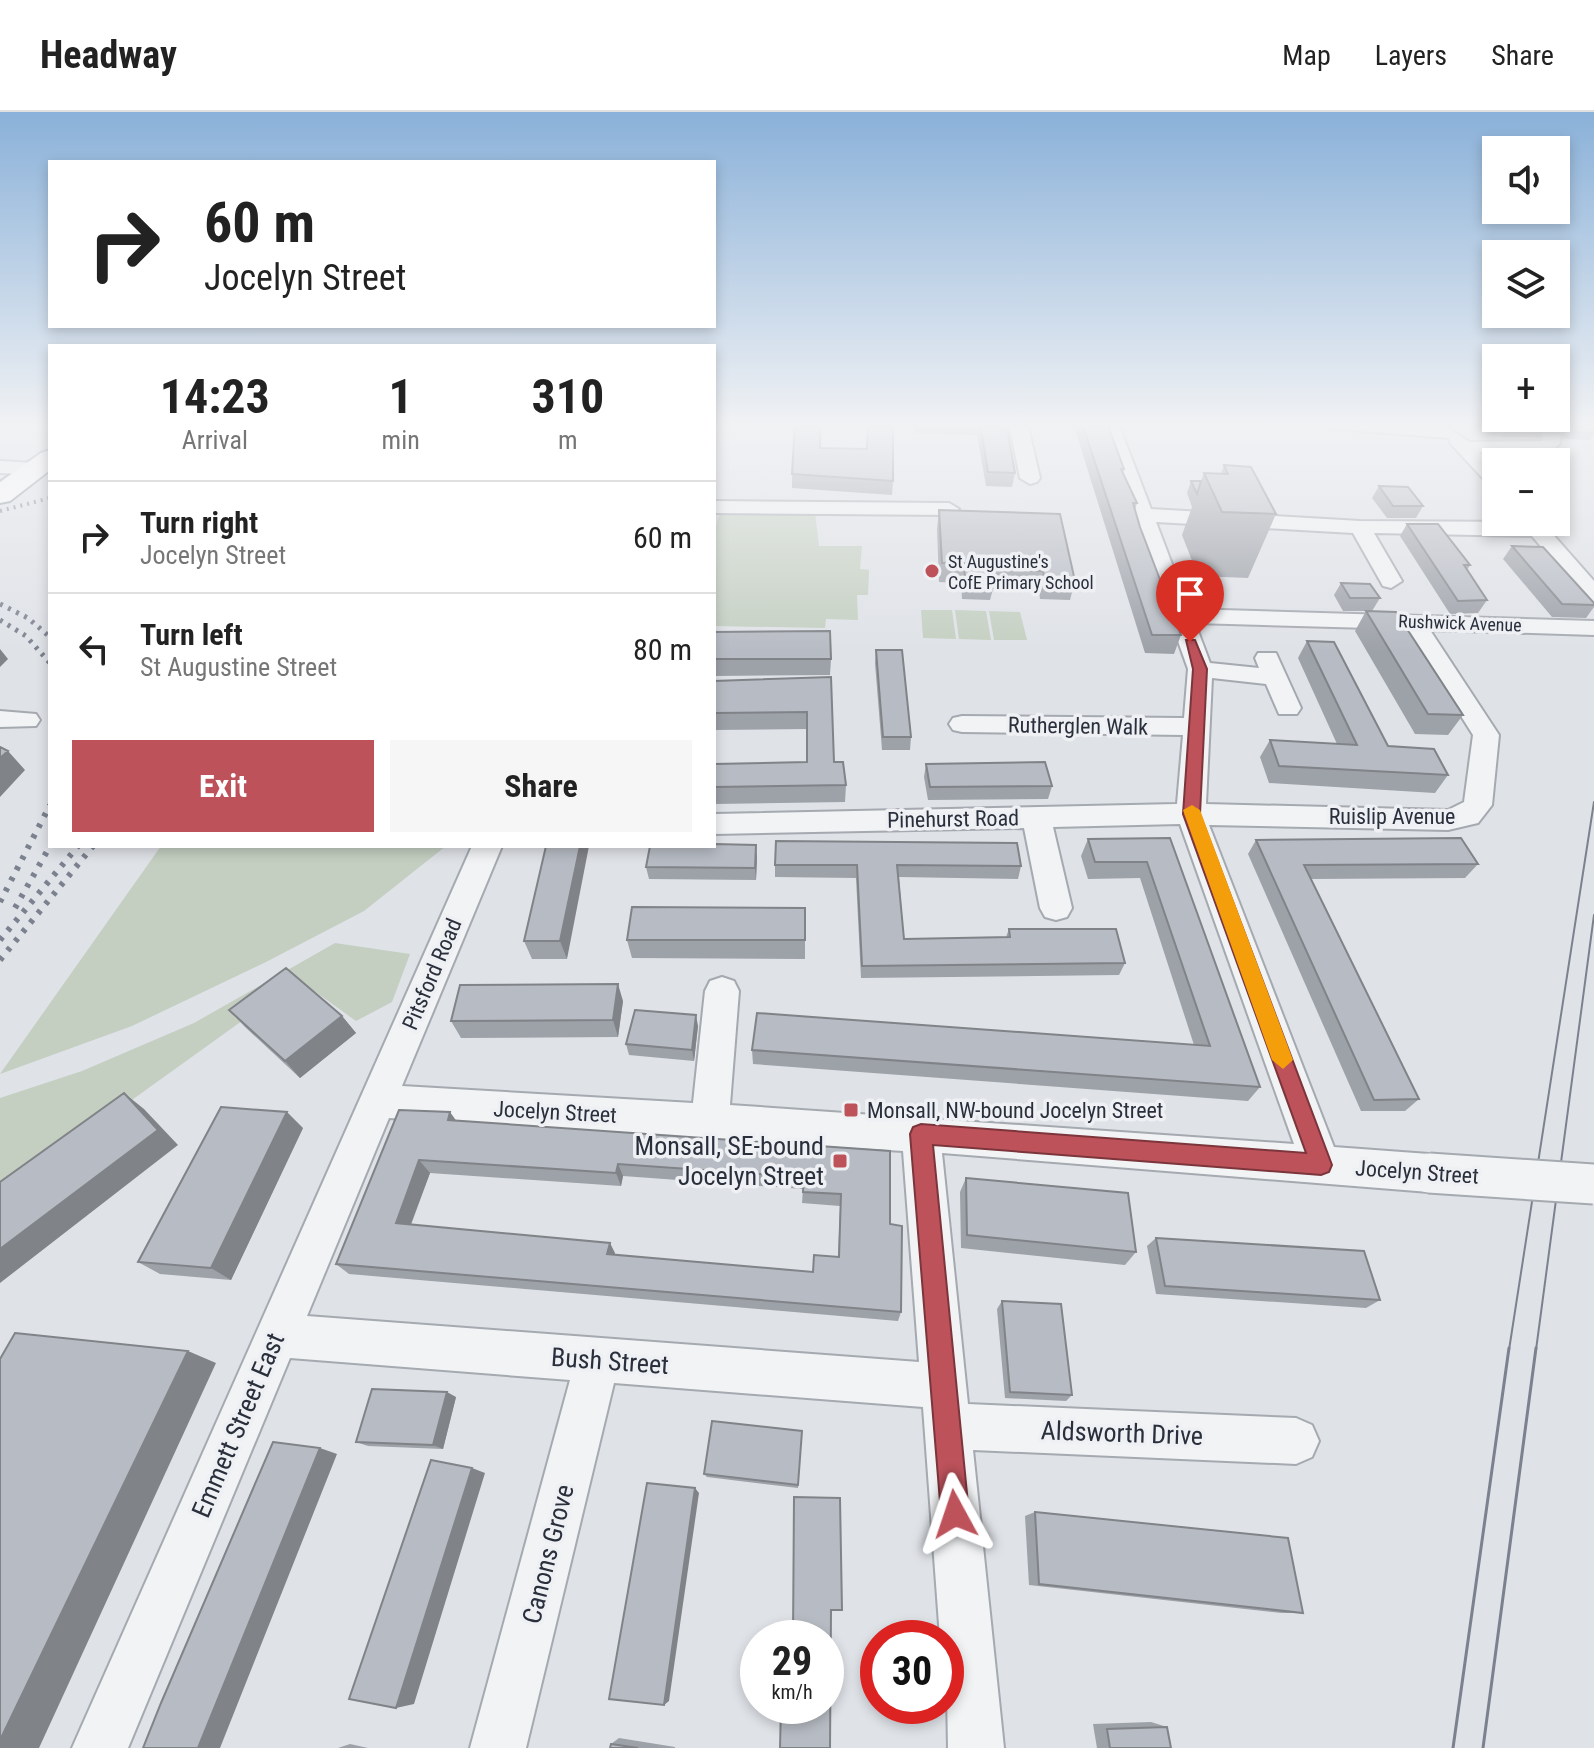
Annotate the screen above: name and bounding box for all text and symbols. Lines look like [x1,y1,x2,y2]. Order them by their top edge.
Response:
text: Headway [40,33,177,77]
text: Map [1282,39,1331,72]
text: Layers [1375,39,1447,72]
text: Share [1491,39,1554,72]
map controls [1482,136,1570,536]
button: sound [1482,136,1570,224]
text: 60 m [204,190,315,256]
icon: right [72,192,176,296]
button: layers [1482,240,1570,328]
text: Jocelyn Street [204,257,406,299]
button: + [1482,344,1570,432]
text: 14:23 [160,368,270,425]
text: 1 [389,368,413,425]
text: 310 [531,368,604,425]
text: Arrival [182,425,248,455]
text: min [382,425,420,455]
text: m [558,425,578,455]
button: − [1482,448,1570,536]
text: Turn right [140,505,258,540]
icon: right [72,515,116,559]
text: 60 m [633,520,692,555]
text: Jocelyn Street [140,540,286,570]
place label: St Augustine's CofE Primary School [948,551,1094,593]
pin [1156,560,1224,642]
marker: St Augustine's CofE Primary School [923,562,941,580]
icon: arrive [1168,572,1212,616]
street label: Rushwick Avenue [1398,610,1522,636]
text: Turn left [140,617,243,652]
icon: left [72,627,116,671]
text: 80 m [633,632,692,667]
text: St Augustine Street [140,652,337,682]
street label: Rutherglen Walk [1008,712,1148,740]
button: Exit [72,740,374,832]
button: Share [390,740,692,832]
street label: Ruislip Avenue [1329,804,1455,829]
street label: Pinehurst Road [887,805,1019,833]
street label: Pitsford Road [397,915,467,1033]
street label: Jocelyn Street [493,1096,617,1128]
place label: Monsall, NW-bound Jocelyn Street [867,1098,1163,1123]
marker: Monsall, NW-bound Jocelyn Street [842,1101,860,1119]
place label: Monsall, SE-bound Jocelyn Street [635,1131,824,1191]
marker: Monsall, SE-bound Jocelyn Street [831,1152,849,1170]
street label: Jocelyn Street [1354,1155,1480,1189]
street label: Emmett Street East [186,1328,290,1522]
street label: Bush Street [550,1342,670,1380]
street label: Aldsworth Drive [1040,1415,1204,1451]
position arrow [913,1472,997,1556]
street label: Canons Grove [516,1481,580,1627]
speed limit sign: 30 [860,1620,964,1724]
text: 29 [772,1638,812,1685]
text: km/h [771,1680,813,1704]

